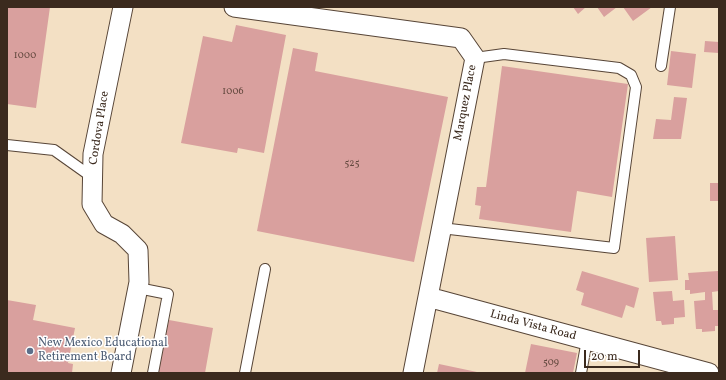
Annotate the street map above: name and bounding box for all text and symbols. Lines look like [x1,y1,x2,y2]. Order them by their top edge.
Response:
house number: 1000 [14,50,36,62]
street label: Marquez Place [452,64,480,142]
house number: 1006 [222,86,244,98]
street label: Cordova Place [87,90,113,166]
house number: 525 [345,158,359,170]
street label: Linda Vista Road [488,308,578,344]
place label: New Mexico Educational Retirement Board [38,337,168,365]
scale bar [586,342,642,368]
marker: New Mexico Educational Retirement Board [25,346,35,356]
text: 20 m [591,349,618,365]
house number: 509 [543,357,559,369]

